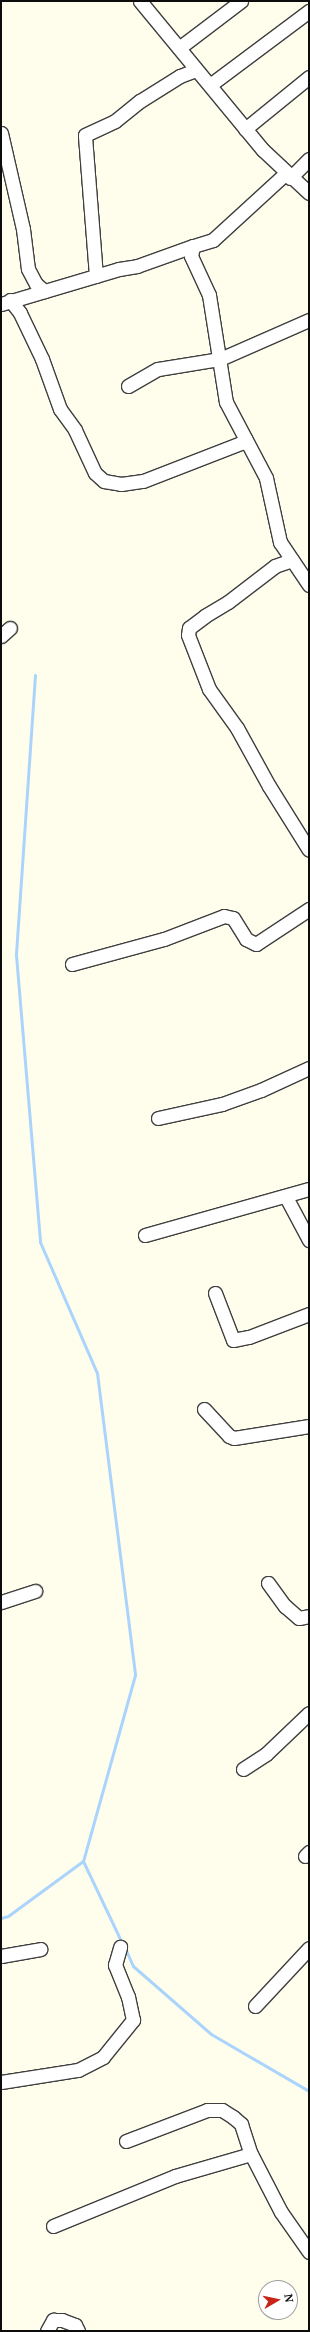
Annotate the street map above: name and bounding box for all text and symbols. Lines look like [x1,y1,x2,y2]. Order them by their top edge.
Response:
north arrow [258,2280,298,2320]
text: N [281,2293,297,2304]

